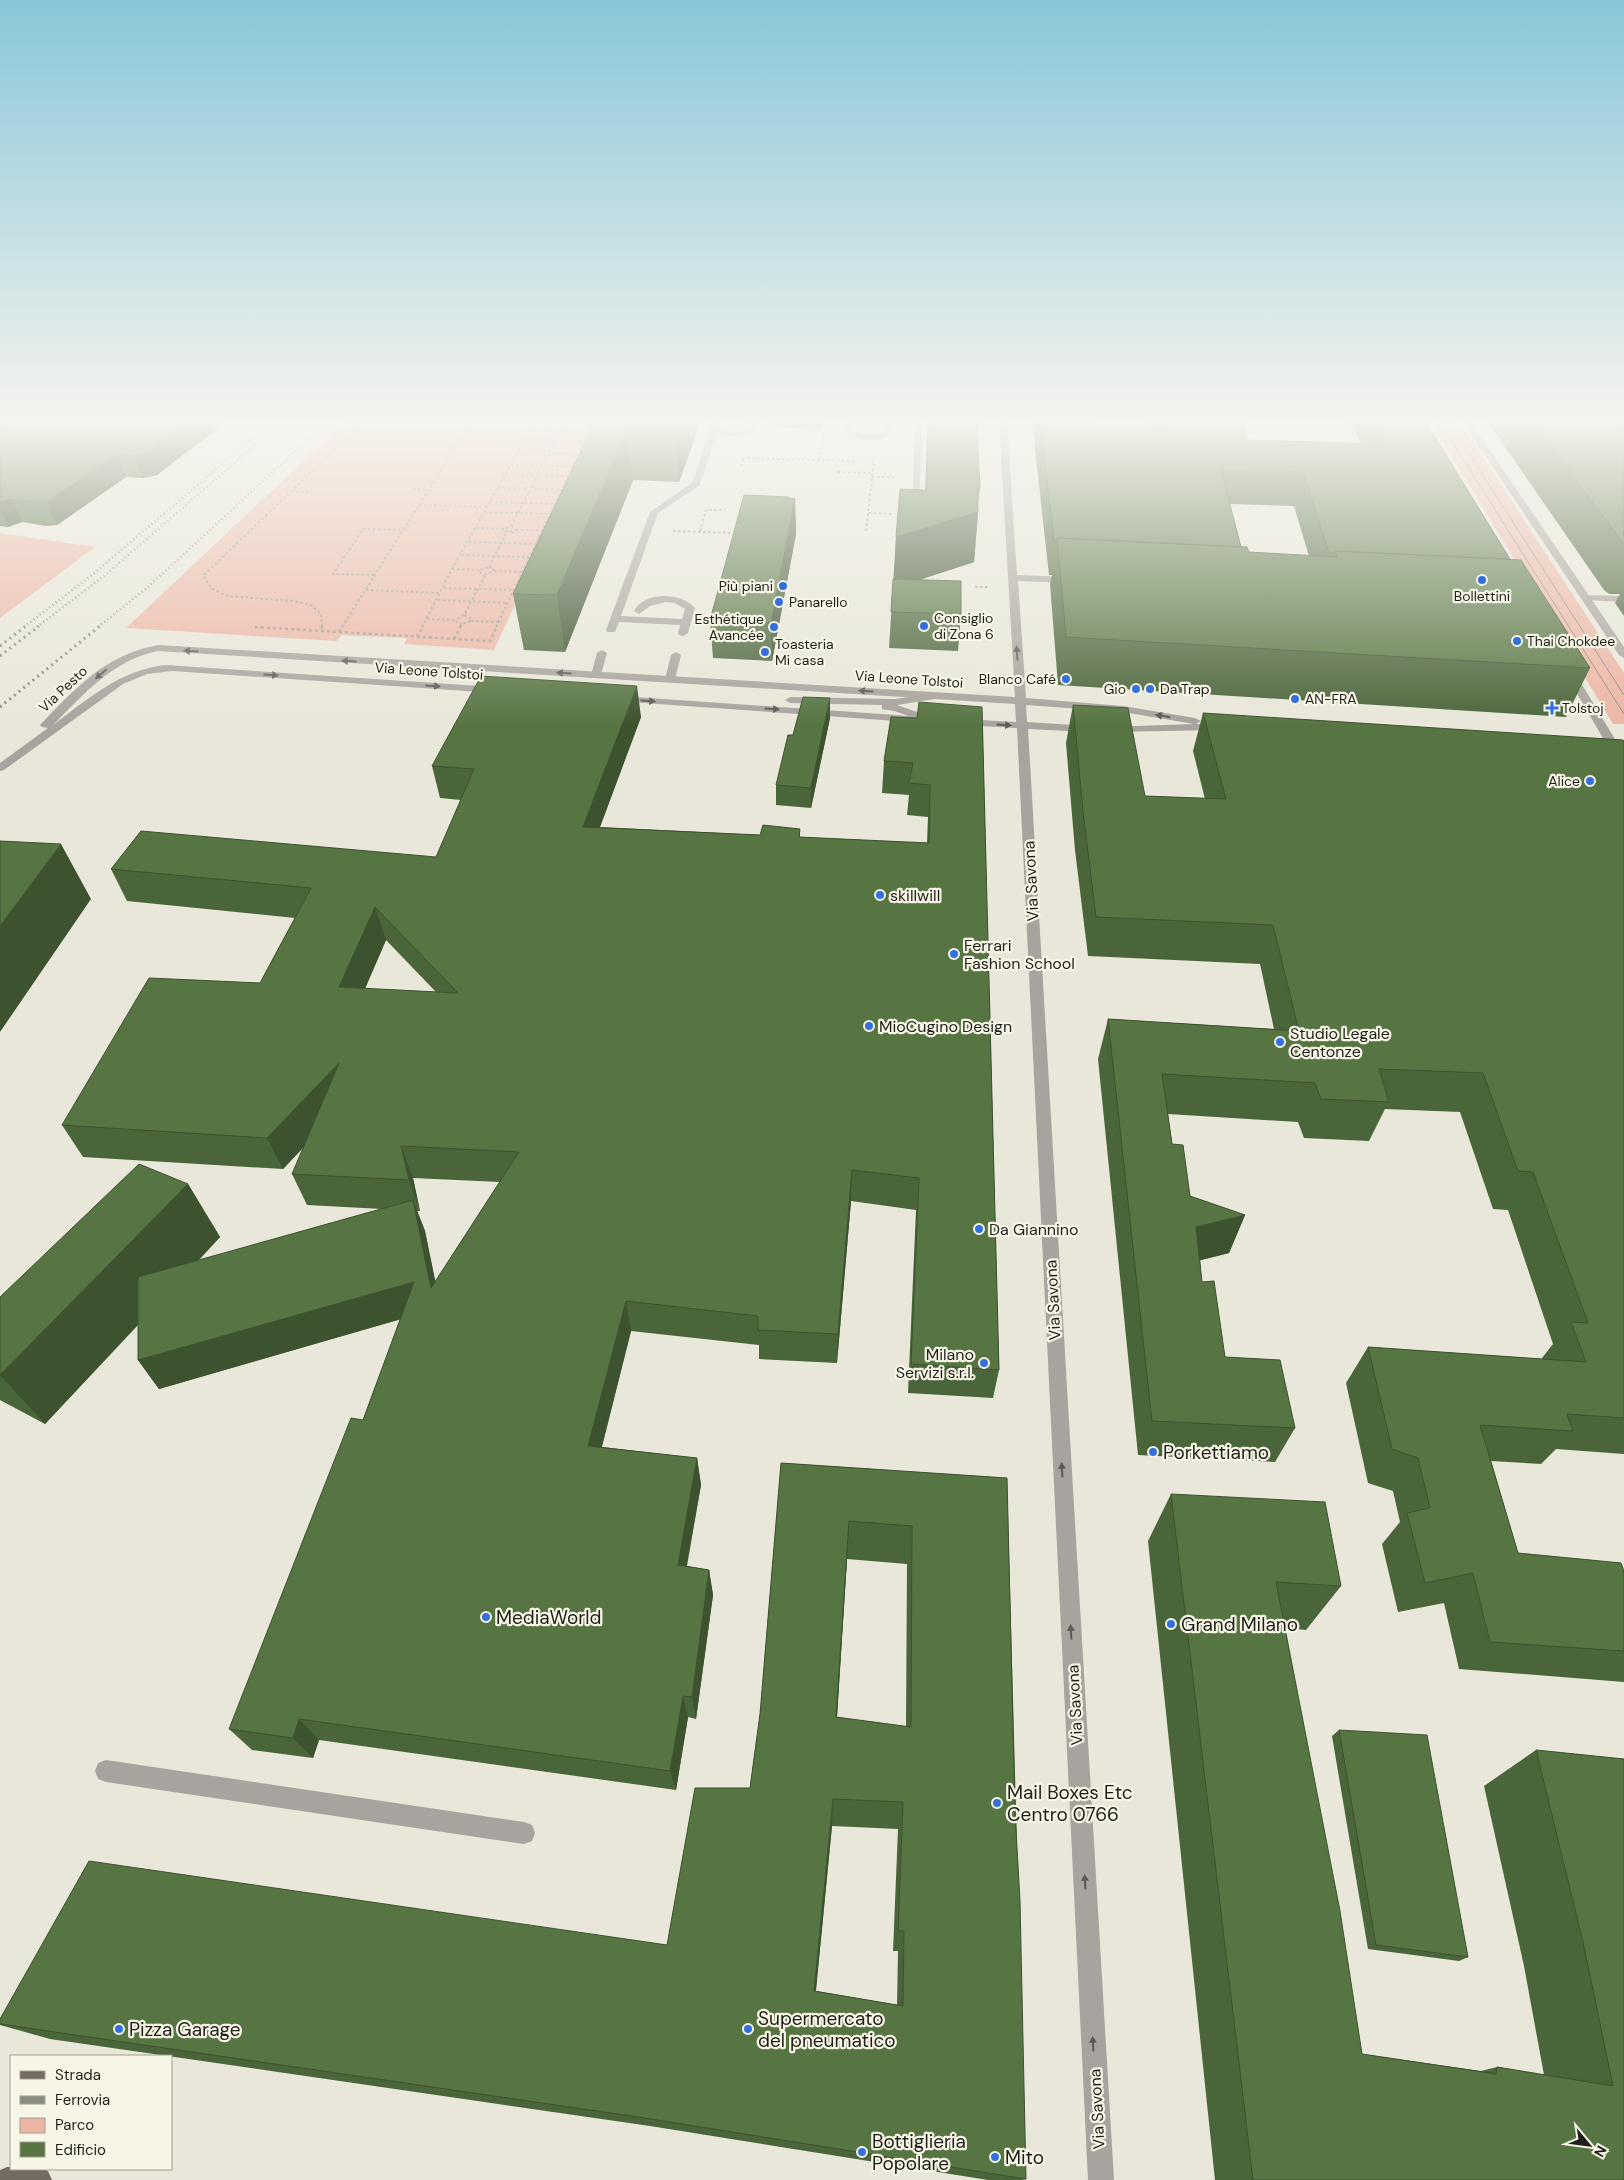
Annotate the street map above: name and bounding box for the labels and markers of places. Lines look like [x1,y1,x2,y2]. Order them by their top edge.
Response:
marker: Bollettini [1476,574,1488,586]
place label: Più piani [719,577,773,595]
marker: Più piani [777,580,789,592]
place label: Bollettini [1454,587,1510,605]
place label: Panarello [789,593,847,611]
marker: Panarello [773,596,785,608]
place label: Consiglio di Zona 6 [934,609,994,643]
place label: Esthétique Avancée [695,610,764,644]
marker: Consiglio di Zona 6 [918,620,930,632]
marker: Esthétique Avancée [768,621,780,633]
place label: Thai Chokdee [1527,632,1615,650]
place label: Toasteria Mi casa [775,635,834,669]
marker: Thai Chokdee [1511,635,1523,647]
marker: Toasteria Mi casa [759,646,771,658]
place label: Blanco Café [979,670,1056,688]
marker: Blanco Café [1060,673,1072,685]
place label: Gio [1104,680,1126,698]
place label: Da Trap [1160,680,1210,698]
marker: Gio [1130,683,1142,695]
marker: Da Trap [1144,683,1156,695]
place label: AN-FRA [1305,690,1357,708]
marker: AN-FRA [1289,693,1301,705]
place label: Tolstoj [1562,699,1604,717]
marker: Tolstoj [1546,702,1558,714]
place label: Alice [1548,772,1580,790]
marker: Alice [1584,775,1596,787]
place label: skillwill [890,885,940,906]
marker: skillwill [874,889,886,901]
place label: Ferrari Fashion School [964,935,1075,974]
marker: Ferrari Fashion School [948,948,960,960]
place label: MioCugino Design [879,1016,1012,1037]
marker: MioCugino Design [863,1020,875,1032]
place label: Studio Legale Centonze [1290,1023,1390,1062]
marker: Studio Legale Centonze [1274,1036,1286,1048]
place label: Da Giannino [989,1219,1079,1240]
marker: Da Giannino [973,1223,985,1235]
place label: Milano Servizi s.r.l. [896,1344,974,1383]
marker: Milano Servizi s.r.l. [978,1357,990,1369]
place label: Porkettiamo [1163,1440,1269,1465]
marker: Porkettiamo [1147,1446,1159,1458]
place label: MediaWorld [496,1605,601,1630]
marker: MediaWorld [480,1611,492,1623]
place label: Grand Milano [1181,1612,1298,1637]
marker: Grand Milano [1165,1618,1177,1630]
place label: Mail Boxes Etc Centro 0766 [1007,1780,1133,1827]
marker: Mail Boxes Etc Centro 0766 [991,1797,1003,1809]
place label: Supermercato del pneumatico [758,2006,896,2053]
place label: Pizza Garage [129,2017,241,2042]
marker: Pizza Garage [113,2023,125,2035]
marker: Supermercato del pneumatico [742,2023,754,2035]
place label: Bottiglieria Popolare [872,2129,966,2176]
place label: Mito [1005,2145,1044,2170]
marker: Bottiglieria Popolare [856,2146,868,2158]
marker: Mito [989,2151,1001,2163]

